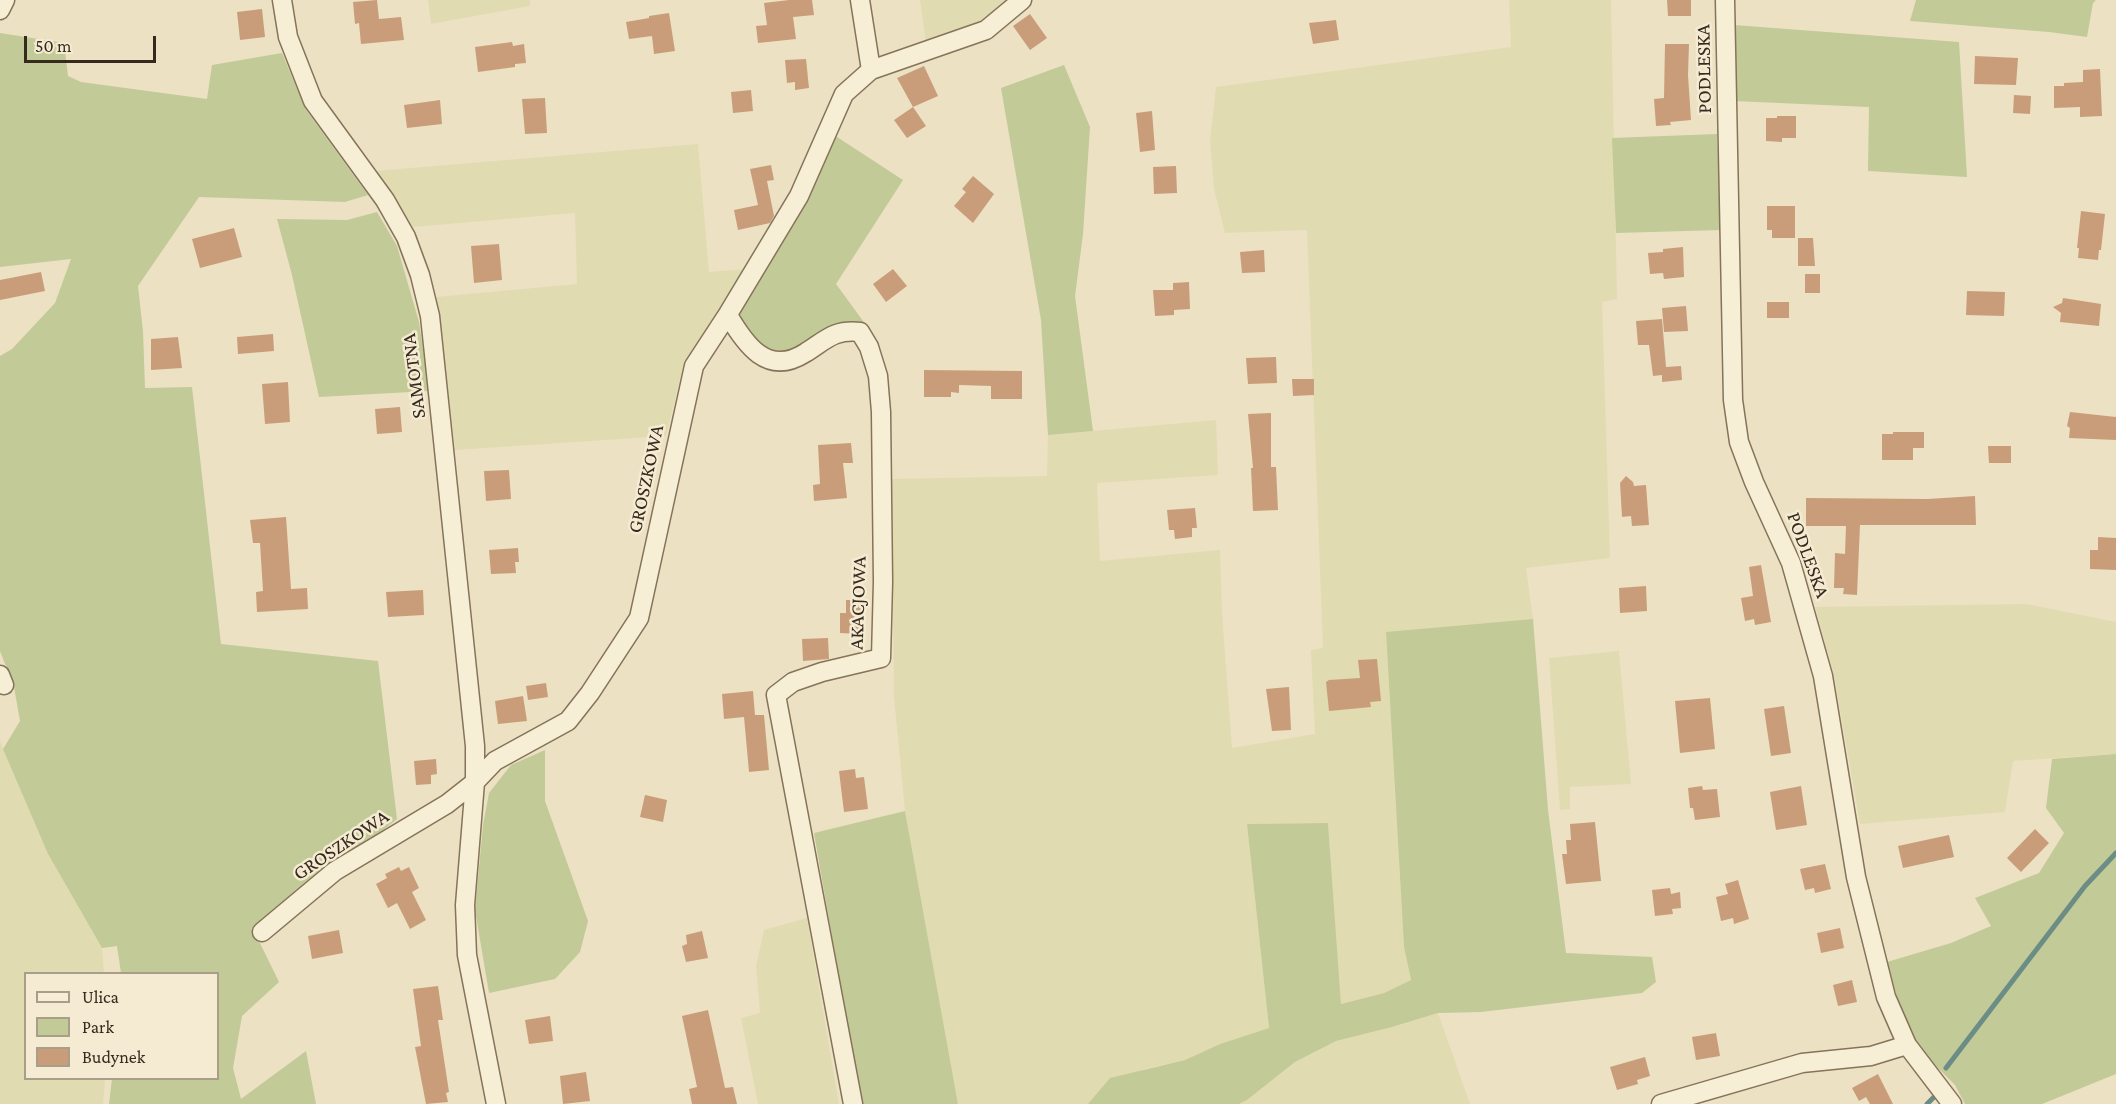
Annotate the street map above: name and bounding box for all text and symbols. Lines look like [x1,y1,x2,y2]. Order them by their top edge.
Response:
scale bar [27,24,159,62]
street label: PODLESKA [1691,24,1717,114]
text: 50 m [35,36,72,56]
street label: SAMOTNA [397,332,431,420]
street label: GROSZKOWA [623,423,669,535]
street label: PODLESKA [1781,509,1835,601]
street label: AKACJOWA [844,556,872,650]
street label: GROSZKOWA [289,804,393,886]
legend [24,972,219,1080]
text: Ulica [82,987,119,1007]
text: Park [82,1017,114,1037]
text: Budynek [82,1047,145,1067]

